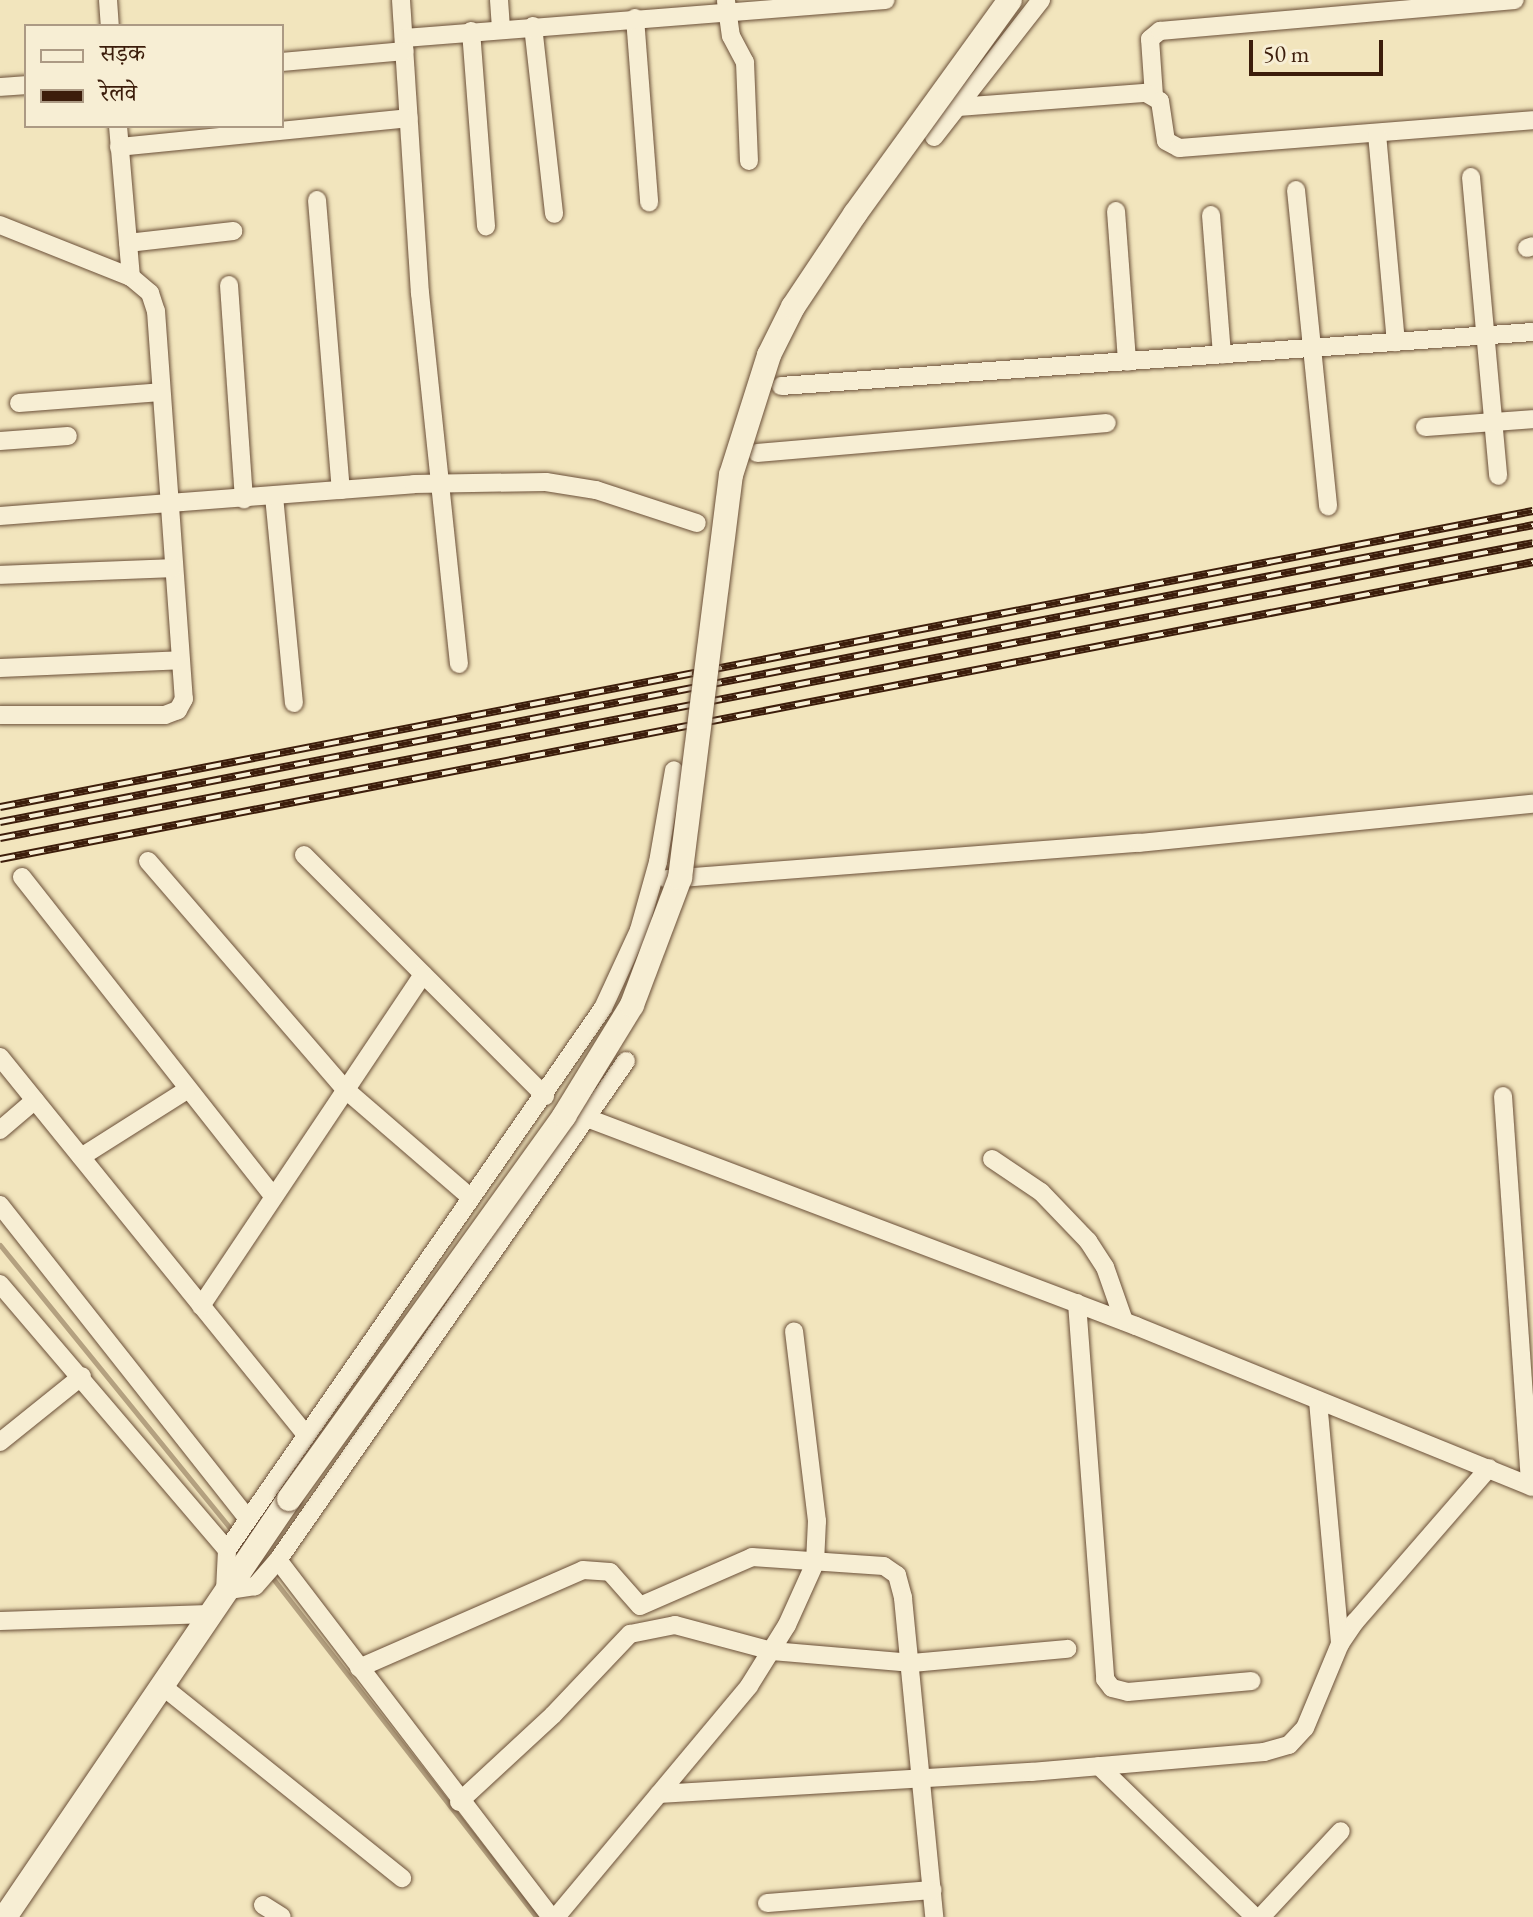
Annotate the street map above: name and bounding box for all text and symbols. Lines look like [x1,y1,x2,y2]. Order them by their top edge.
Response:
legend [24,24,284,128]
scale bar [1253,24,1387,74]
text: सड़क [100,37,145,68]
text: 50 m [1263,38,1310,69]
text: रेलवे [100,77,137,108]

